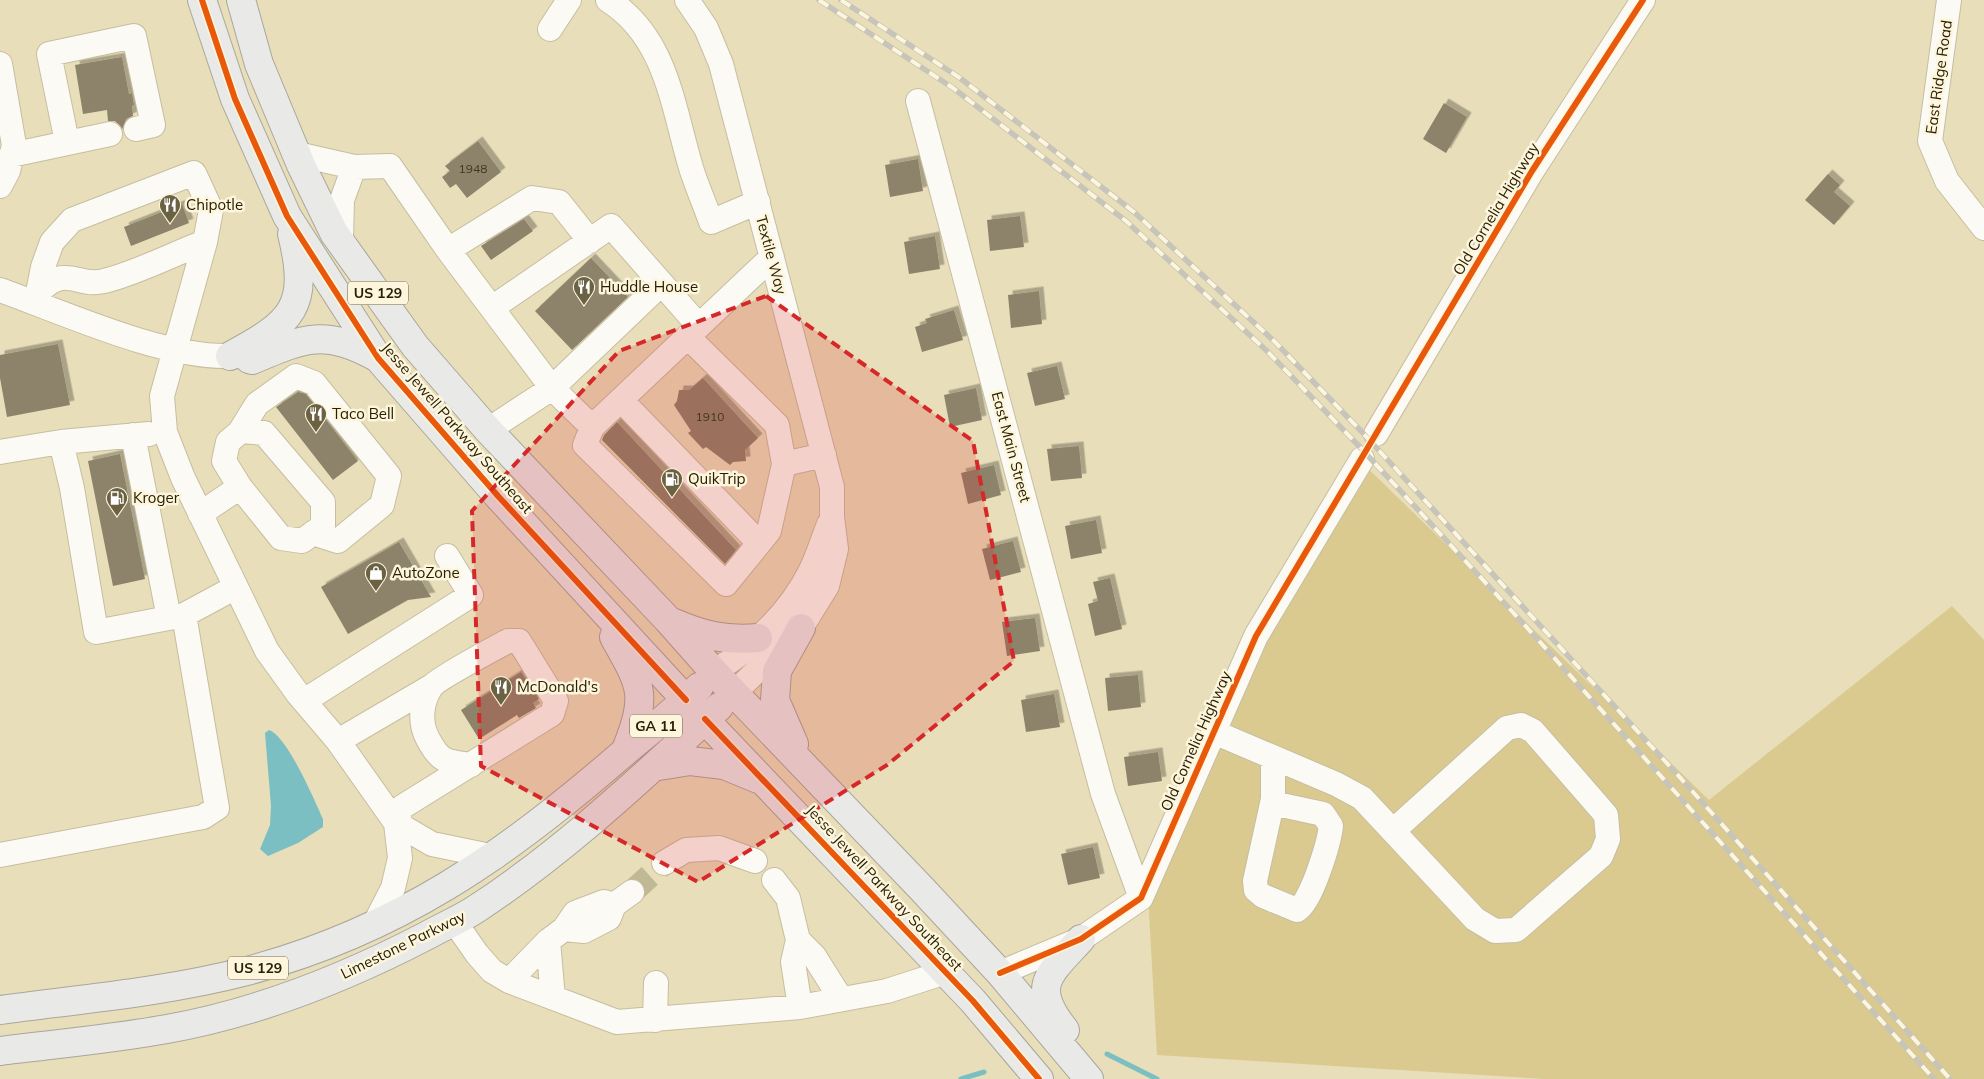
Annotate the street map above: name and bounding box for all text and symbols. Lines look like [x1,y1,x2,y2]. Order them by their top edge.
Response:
street label: East Ridge Road [1921,19,1956,135]
street label: Old Cornelia Highway [1448,139,1543,279]
house number: 1948 [459,161,487,176]
restaurant icon: Chipotle [158,193,182,224]
place label: Chipotle [186,195,243,214]
street label: Textile Way [752,213,791,297]
restaurant icon: Huddle House [572,275,596,306]
place label: Huddle House [600,277,698,296]
road number: US 129 [348,282,408,304]
street label: Jesse Jewell Parkway Southeast [378,338,537,517]
street label: East Main Street [988,389,1035,504]
restaurant icon: Taco Bell [304,402,328,433]
place label: Taco Bell [332,404,394,423]
house number: 1910 [696,409,724,424]
fuel station icon: QuikTrip [660,467,684,498]
place label: QuikTrip [688,469,745,488]
fuel station icon: Kroger [105,486,129,517]
place label: Kroger [133,488,180,507]
shop icon: AutoZone [364,561,388,592]
place label: AutoZone [392,563,460,582]
street label: Old Cornelia Highway [1156,668,1235,814]
restaurant icon: McDonald's [489,675,513,706]
place label: McDonald's [517,677,598,696]
road number: GA 11 [630,714,682,738]
street label: Jesse Jewell Parkway Southeast [802,801,967,975]
street label: Limestone Parkway [337,906,468,983]
road number: US 129 [228,956,288,980]

